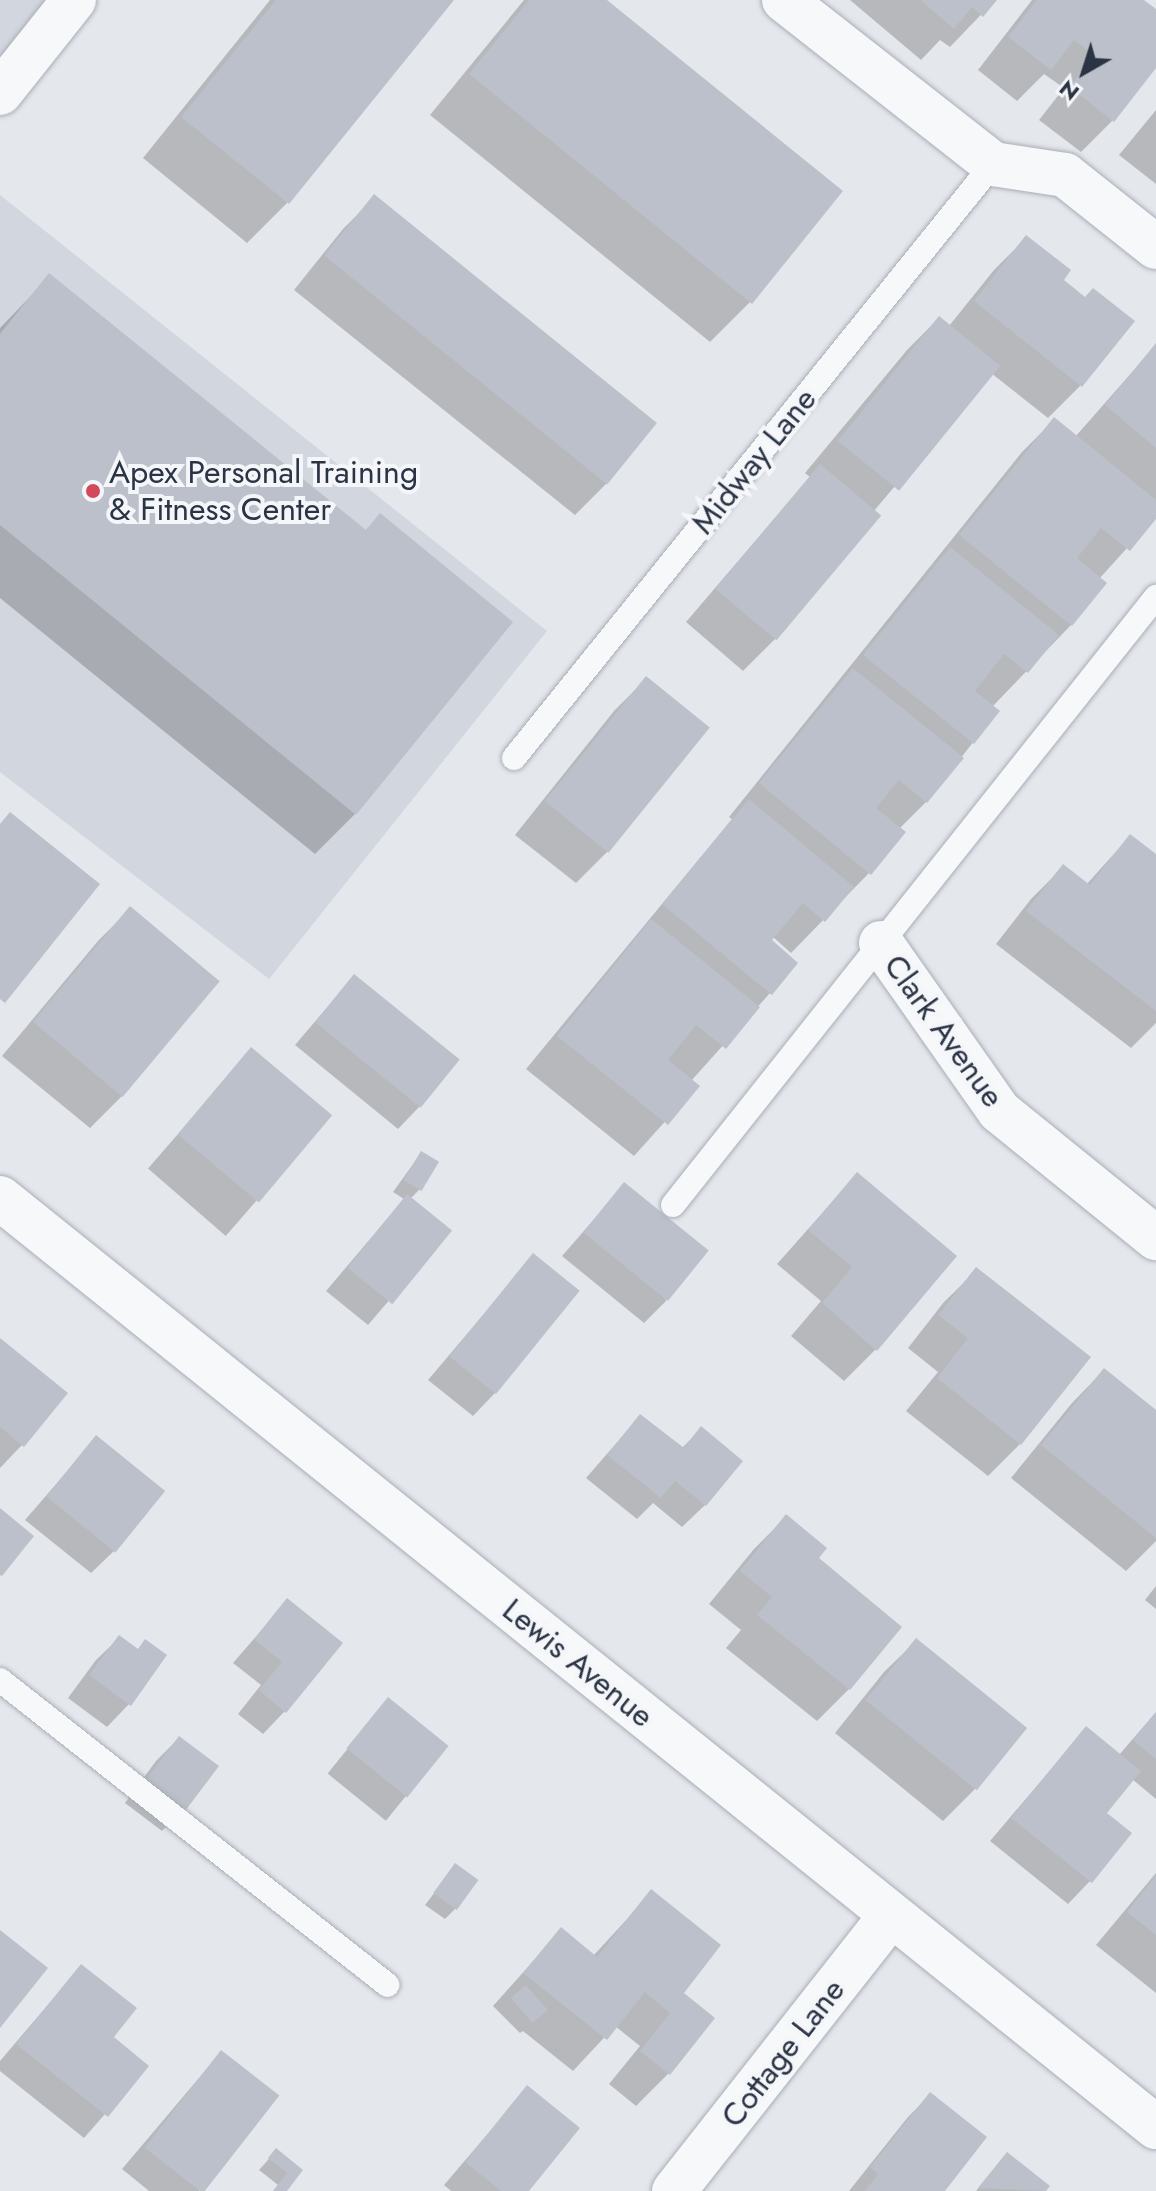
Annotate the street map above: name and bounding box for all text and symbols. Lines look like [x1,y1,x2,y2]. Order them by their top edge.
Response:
north arrow [1044,32,1124,112]
text: N [1052,73,1086,109]
street label: Midway Lane [684,380,824,542]
place label: Apex Personal Training & Fitness Center [109,454,418,529]
marker: Apex Personal Training & Fitness Center [84,482,102,500]
street label: Clark Avenue [876,947,1012,1115]
street label: Lewis Avenue [495,1591,661,1735]
street label: Cottage Lane [713,1971,853,2135]

